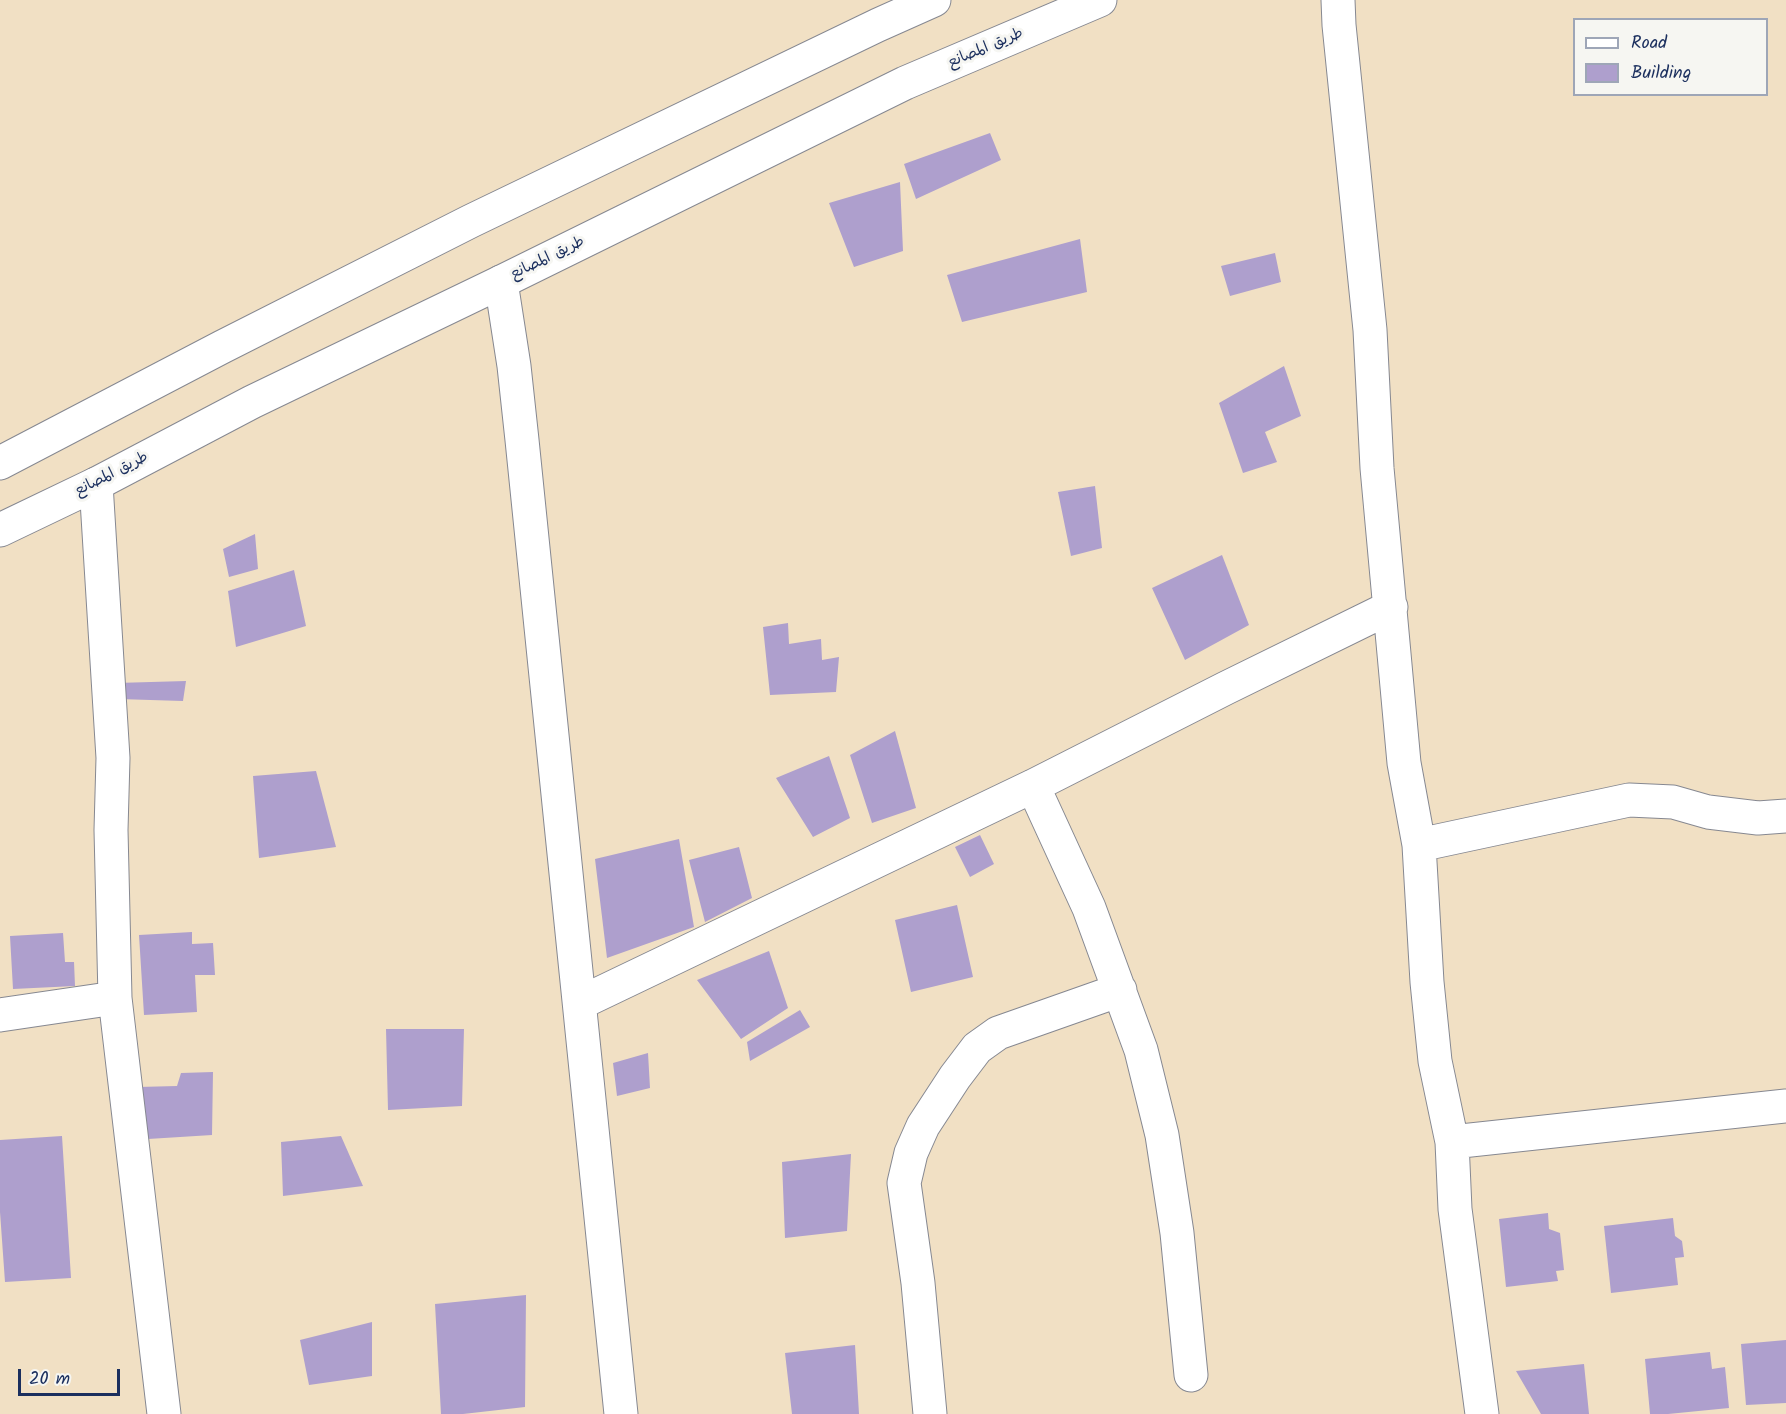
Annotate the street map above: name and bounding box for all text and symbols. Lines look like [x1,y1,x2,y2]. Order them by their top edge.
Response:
legend [1573,18,1768,96]
street label: طريق المصانع [946,25,1026,73]
text: Road [1631,29,1667,58]
text: Building [1631,59,1691,88]
street label: طريق المصانع [508,233,588,285]
street label: طريق المصانع [72,449,152,501]
scale bar [21,1357,123,1395]
text: 20 m [29,1365,70,1394]

